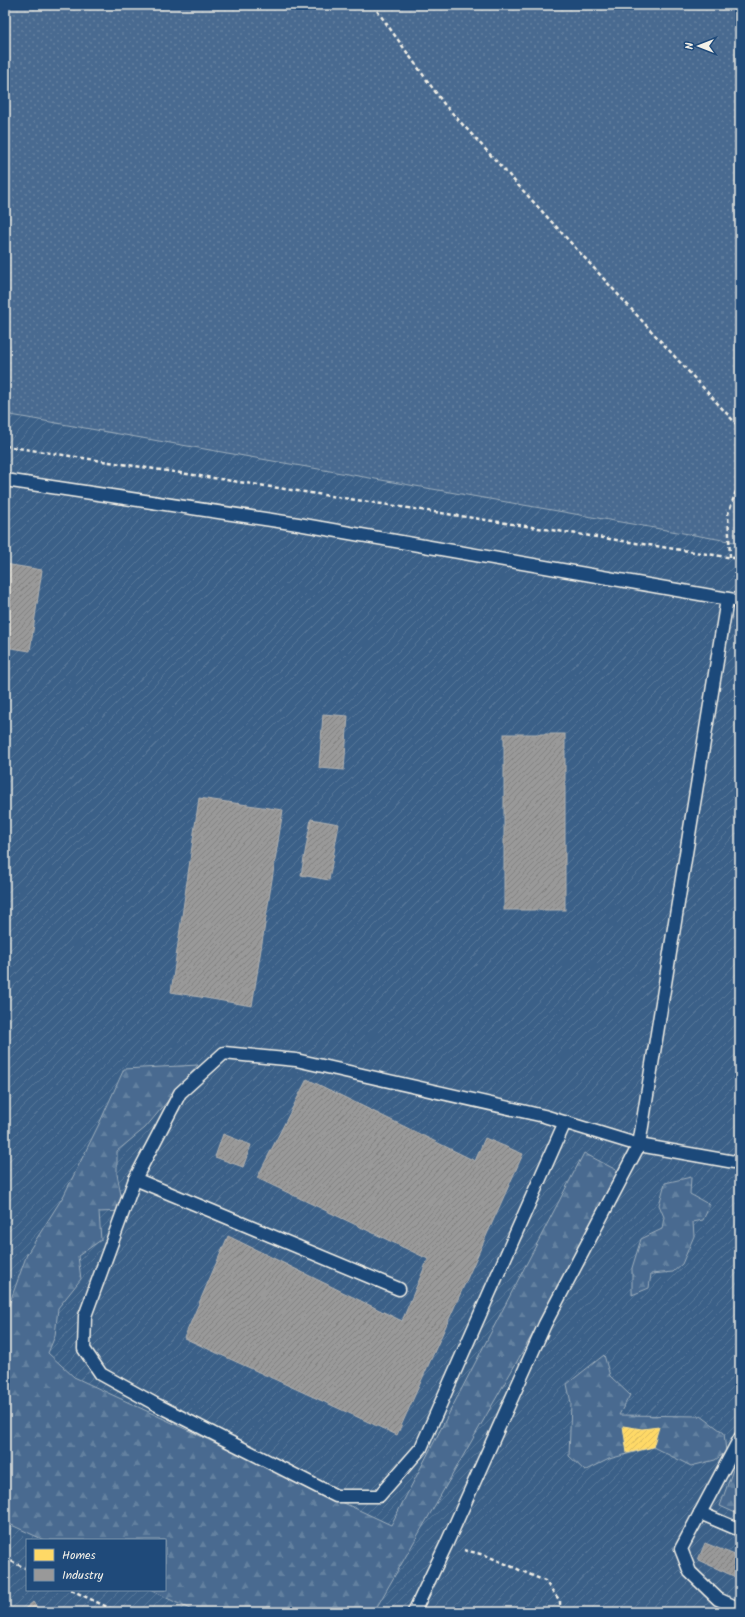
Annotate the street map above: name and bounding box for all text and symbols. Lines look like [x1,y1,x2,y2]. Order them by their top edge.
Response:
north arrow [679,26,719,66]
text: N [681,42,699,49]
legend [26,1539,166,1591]
text: Homes [62,1546,96,1565]
text: Industry [62,1566,104,1585]

